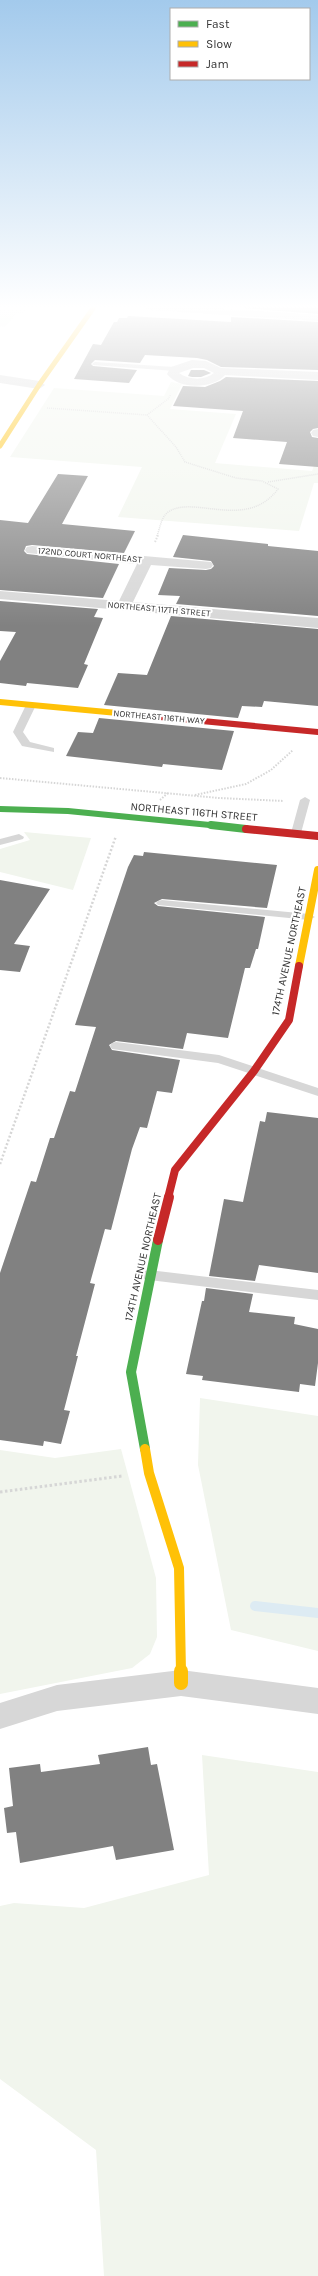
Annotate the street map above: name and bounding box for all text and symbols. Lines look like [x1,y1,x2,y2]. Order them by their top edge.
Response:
legend [170,8,310,80]
text: Fast [206,17,230,31]
text: Slow [206,37,232,51]
text: Jam [206,57,229,71]
street label: 172ND COURT NORTHEAST [38,545,143,565]
street label: NORTHEAST 117TH STREET [107,600,211,619]
street label: NORTHEAST 116TH WAY [113,708,205,726]
street label: NORTHEAST 116TH STREET [130,800,258,824]
street label: 174TH AVENUE NORTHEAST [269,885,309,1017]
street label: 174TH AVENUE NORTHEAST [122,1191,164,1322]

